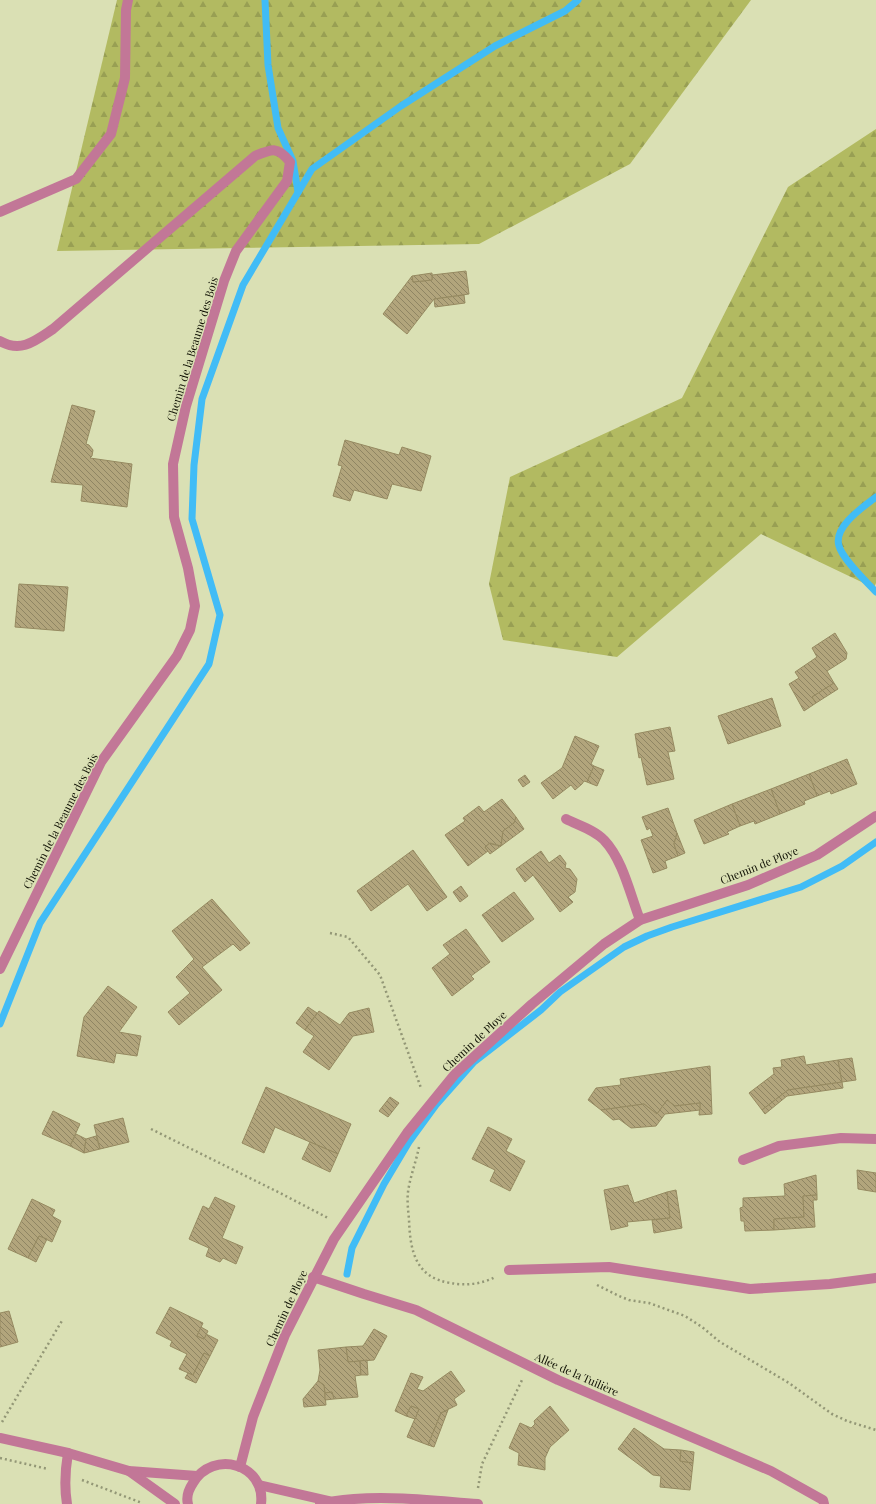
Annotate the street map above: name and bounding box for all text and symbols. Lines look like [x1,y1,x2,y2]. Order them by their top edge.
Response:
street label: Chemin de la Beaume des Bois [163,275,221,423]
street label: Chemin de la Beaume des Bois [19,750,101,891]
street label: Chemin de Ploye [718,842,801,887]
street label: Chemin de Ploye [439,1007,510,1075]
street label: Chemin de Ploye [262,1267,310,1349]
street label: Allée de la Tuilière [532,1348,622,1399]

